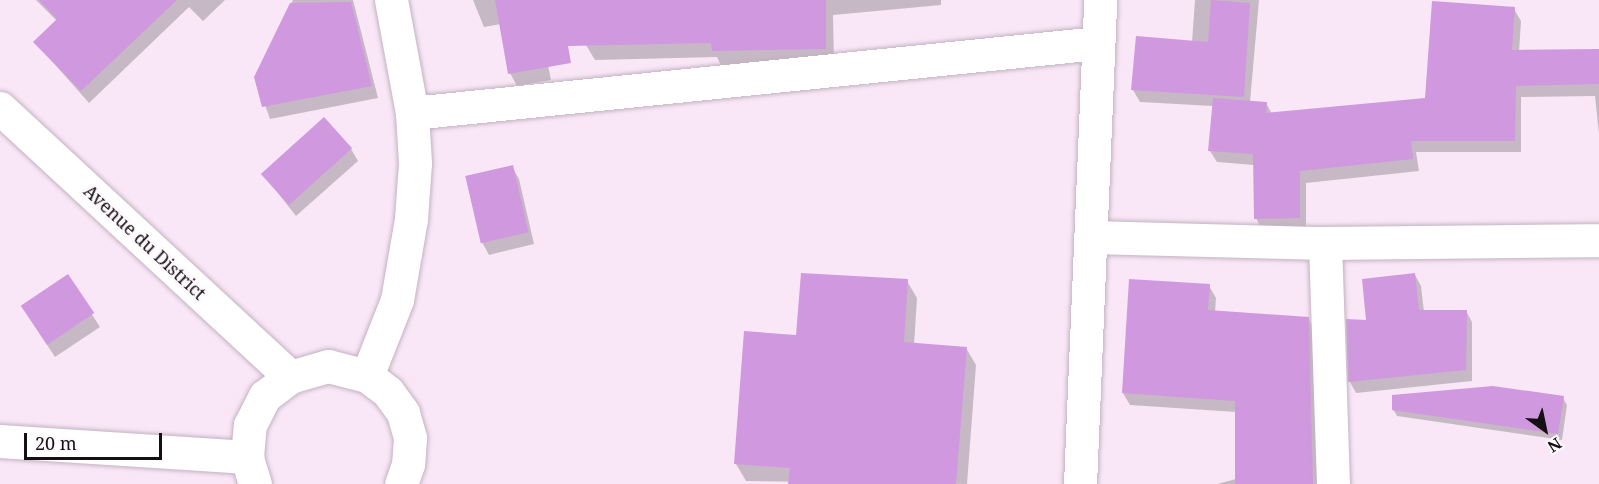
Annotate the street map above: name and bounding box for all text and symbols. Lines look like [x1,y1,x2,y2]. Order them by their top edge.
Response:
street label: Avenue du District [80,180,210,304]
north arrow [1515,400,1575,460]
scale bar [27,421,165,459]
text: 20 m [35,431,77,455]
text: N [1544,432,1566,458]

